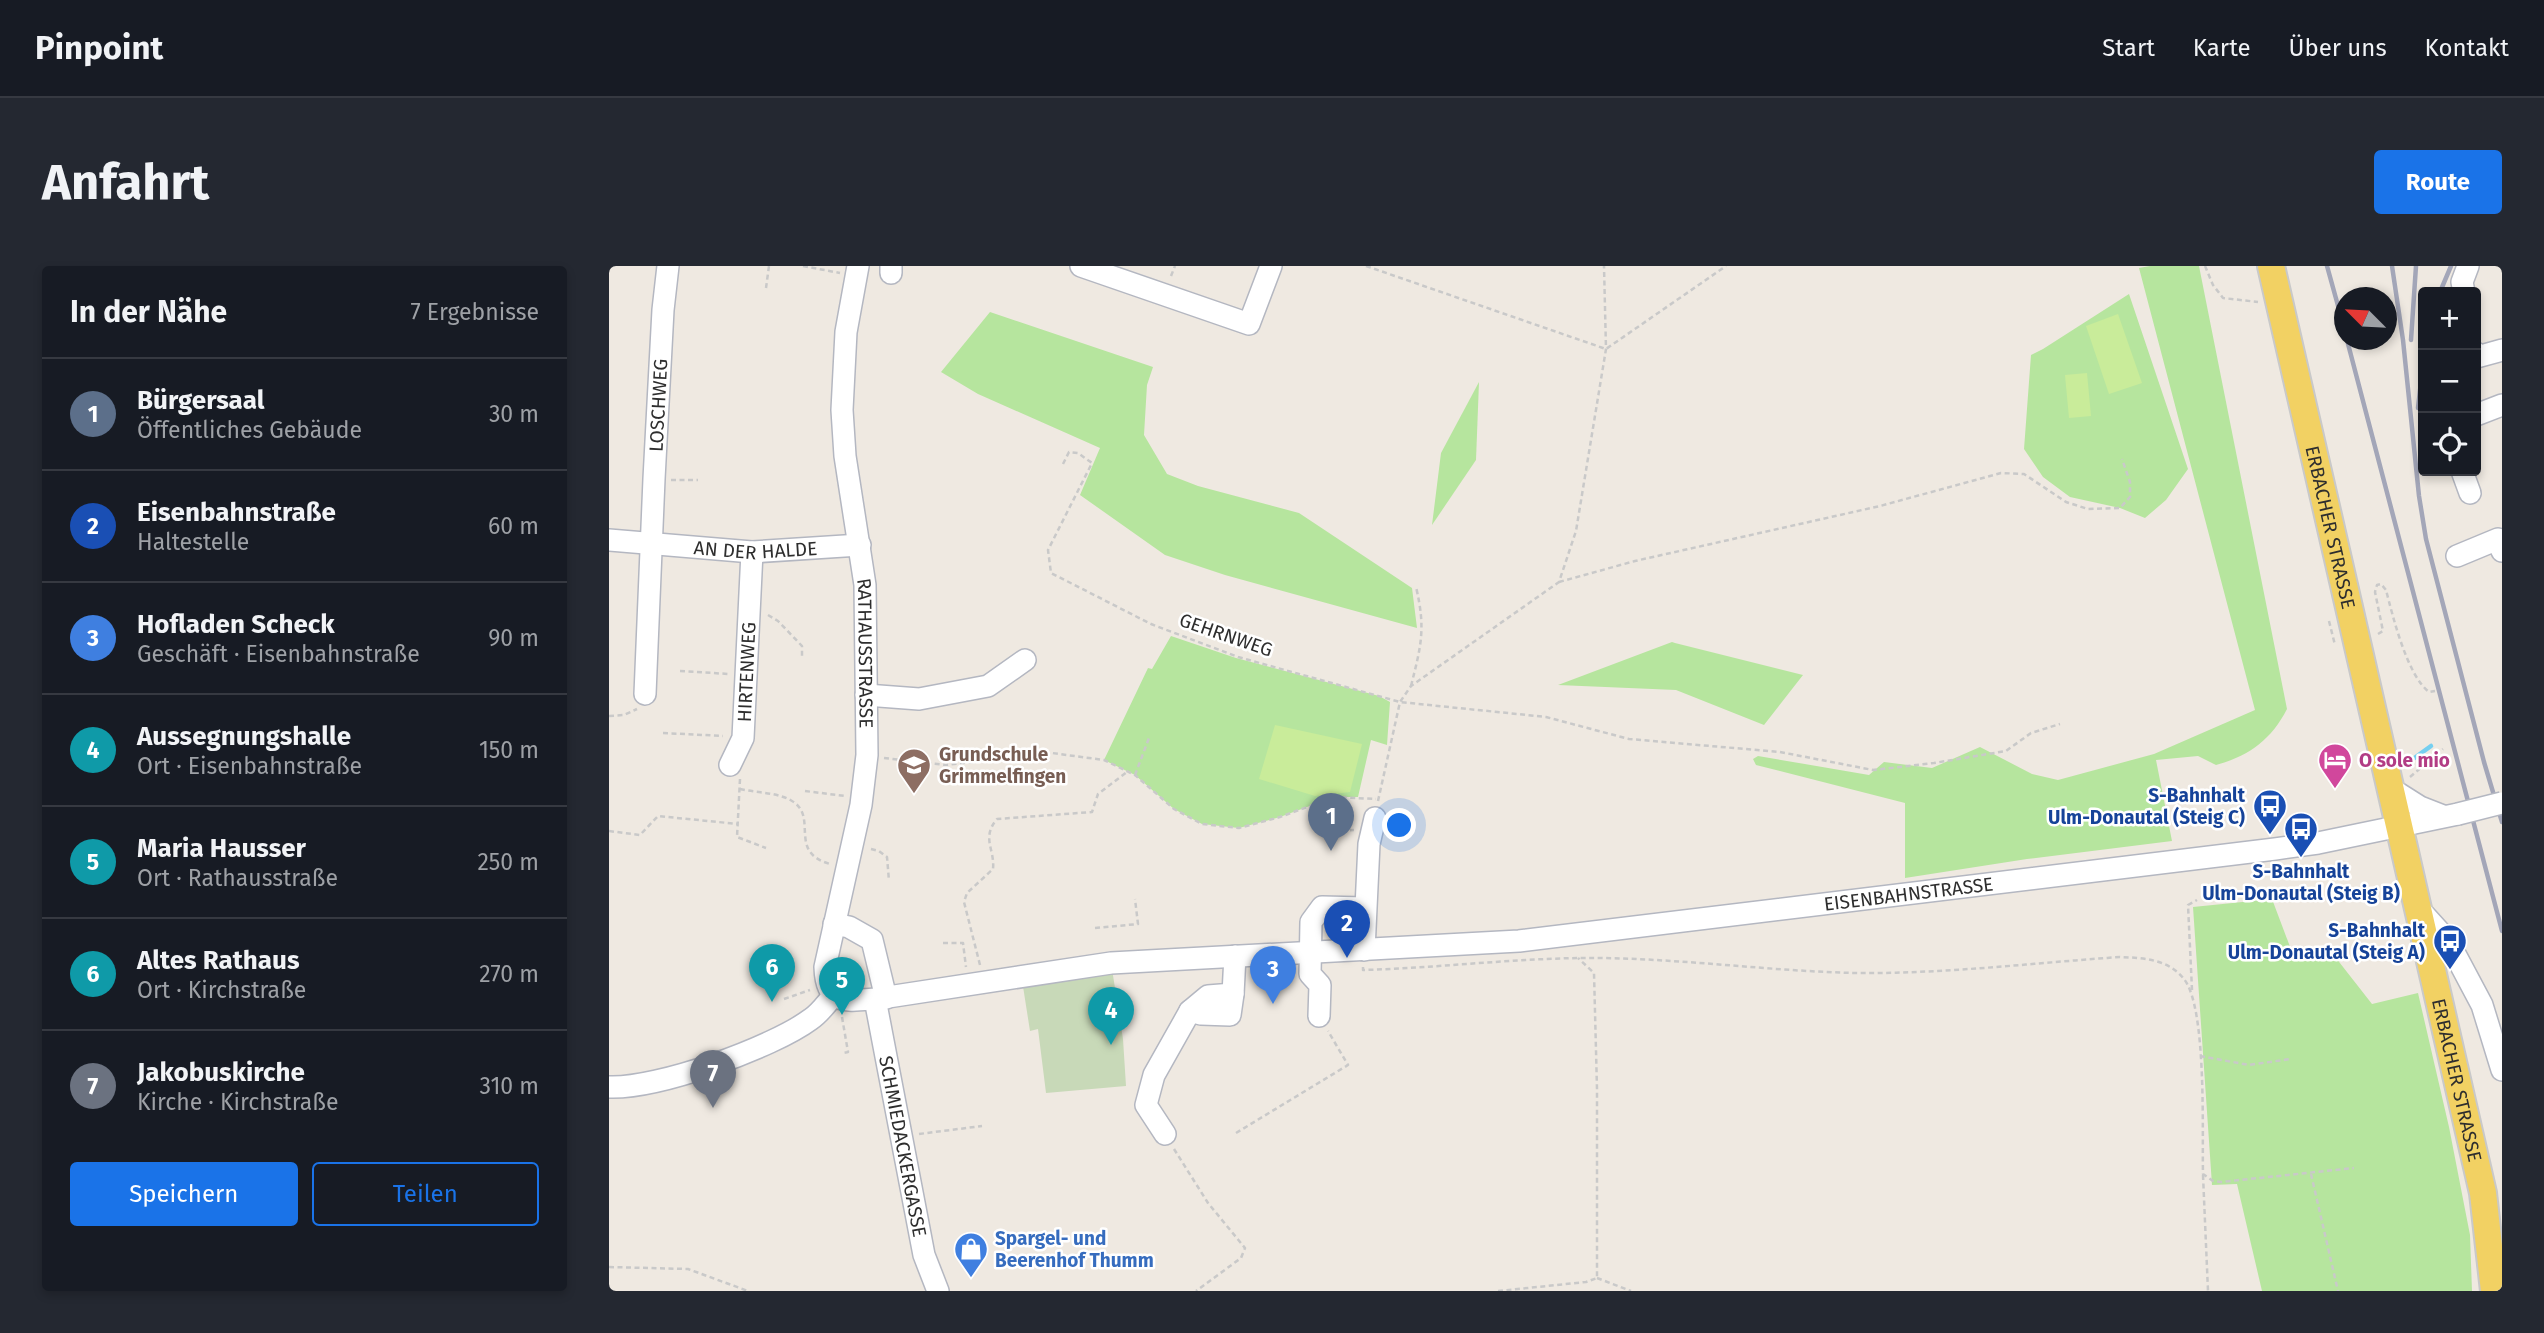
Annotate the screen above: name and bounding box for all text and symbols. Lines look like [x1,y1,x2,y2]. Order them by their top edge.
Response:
text: Pinpoint [35,28,163,68]
text: Start [2102,34,2155,62]
text: Karte [2193,34,2251,62]
text: Über uns [2289,34,2387,62]
text: Kontakt [2425,34,2509,62]
button: Route [2374,150,2502,214]
text: Anfahrt [42,153,209,212]
north arrow [2334,287,2397,350]
map controls [2418,287,2481,476]
button: + [2418,287,2481,350]
text: In der Nähe [70,294,227,330]
text: 7 Ergebnisse [411,298,539,326]
button: − [2418,350,2481,413]
street label: LOSCHWEG [644,358,672,453]
text: Bürgersaal [137,385,264,416]
text: 1 [88,400,98,428]
text: 30 m [489,400,539,428]
button: locate [2418,413,2481,476]
text: Öffentliches Gebäude [137,416,362,444]
street label: ERBACHER STRASSE [2301,443,2361,611]
text: Eisenbahnstraße [137,497,336,528]
text: 2 [87,512,99,540]
text: 60 m [488,512,539,540]
text: Haltestelle [137,528,249,556]
street label: AN DER HALDE [693,536,818,564]
street label: RATHAUSSTRASSE [853,576,878,728]
street label: GEHRNWEG [1176,608,1276,662]
text: Hofladen Scheck [137,609,335,640]
street label: HIRTENWEG [732,621,760,723]
text: 3 [87,624,99,652]
text: 90 m [488,624,539,652]
text: Geschäft · Eisenbahnstraße [137,640,420,668]
text: Aussegnungshalle [137,721,351,752]
text: 4 [87,736,100,764]
text: 150 m [479,736,539,764]
hotel icon: O sole mio [2316,741,2354,790]
place label: Grundschule Grimmelfingen [939,743,1066,788]
school or university icon: Grundschule Grimmelfingen [895,746,933,795]
place label: O sole mio [2359,749,2450,772]
text: Ort · Eisenbahnstraße [137,752,362,780]
place label: S-Bahnhalt Ulm-Donautal (Steig C) [2048,784,2246,829]
bus stop icon: S-Bahnhalt Ulm-Donautal (Steig C) [2251,787,2289,836]
pin: 1 [1308,793,1354,851]
your location [1382,808,1416,842]
bus stop icon: S-Bahnhalt Ulm-Donautal (Steig B) [2282,810,2320,859]
text: Maria Hausser [137,833,306,864]
text: 5 [87,848,99,876]
text: 250 m [477,848,539,876]
place label: S-Bahnhalt Ulm-Donautal (Steig B) [2202,860,2400,905]
text: Ort · Rathausstraße [137,864,338,892]
street label: EISENBAHNSTRASSE [1822,872,1994,915]
pin: 2 [1324,900,1370,958]
place label: S-Bahnhalt Ulm-Donautal (Steig A) [2228,919,2426,964]
bus stop icon: S-Bahnhalt Ulm-Donautal (Steig A) [2431,922,2469,971]
pin: 6 [749,944,795,1002]
text: Altes Rathaus [137,945,299,976]
pin: 3 [1250,946,1296,1004]
pin: 5 [819,957,865,1015]
text: 6 [87,960,99,988]
text: 270 m [479,960,539,988]
text: Ort · Kirchstraße [137,976,306,1004]
pin: 4 [1088,987,1134,1045]
street label: ERBACHER STRASSE [2427,996,2487,1164]
pin: 7 [690,1050,736,1108]
street label: SCHMIEDACKERGASSE [875,1054,932,1239]
text: Jakobuskirche [137,1057,305,1088]
text: 7 [88,1072,98,1100]
text: 310 m [479,1072,539,1100]
text: Kirche · Kirchstraße [137,1088,338,1116]
button: Speichern [70,1162,298,1226]
button: Teilen [312,1162,539,1226]
place label: Spargel- und Beerenhof Thumm [995,1227,1154,1272]
shop icon: Spargel- und Beerenhof Thumm [952,1230,990,1279]

